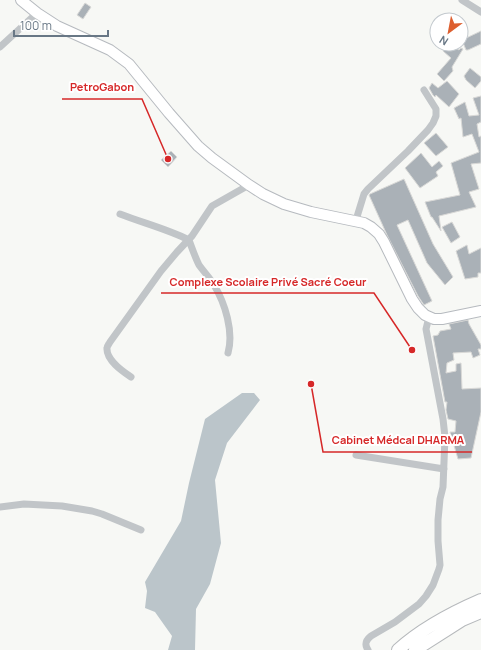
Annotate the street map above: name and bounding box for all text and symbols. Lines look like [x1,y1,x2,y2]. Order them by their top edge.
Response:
scale bar [14,12,108,38]
north arrow [429,12,469,52]
text: 100 m [20,17,52,34]
text: N [436,32,451,49]
callout: PetroGabon [62,76,142,99]
text: PetroGabon [70,79,134,94]
callout: Complexe Scolaire Privé Sacré Coeur [161,270,374,293]
text: Complexe Scolaire Privé Sacré Coeur [170,274,367,289]
callout: Cabinet Médcal DHARMA [323,429,472,452]
text: Cabinet Médcal DHARMA [332,432,465,447]

